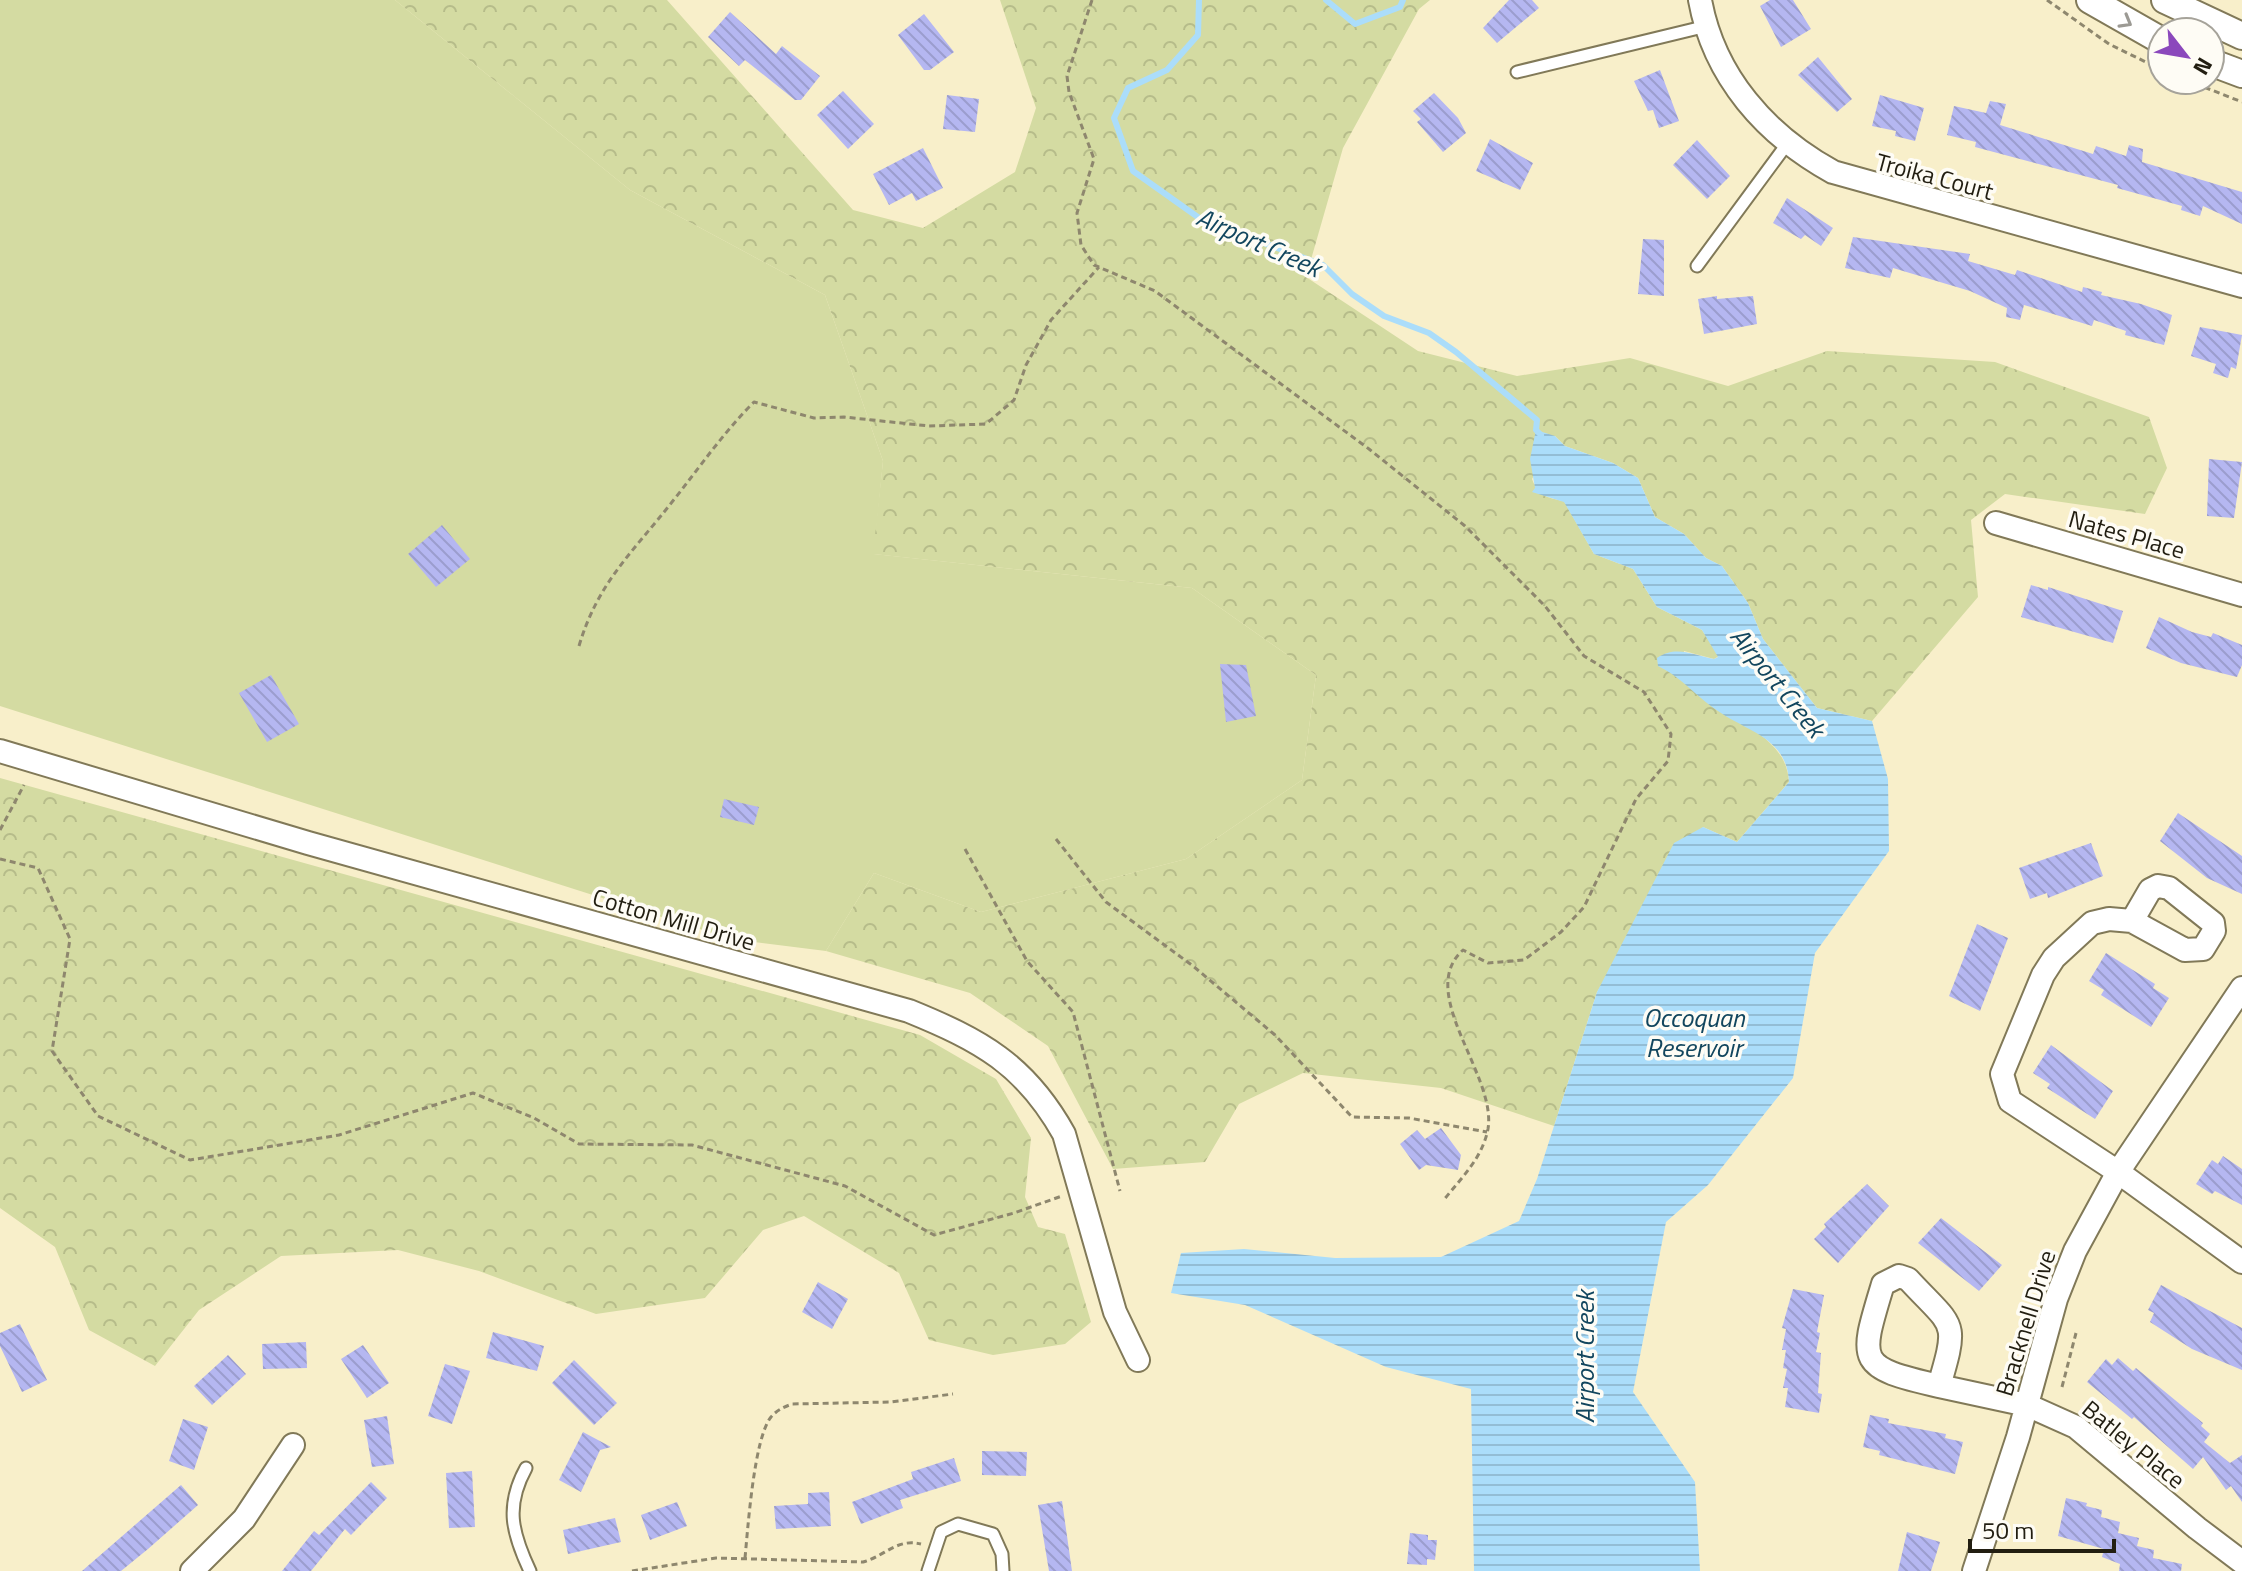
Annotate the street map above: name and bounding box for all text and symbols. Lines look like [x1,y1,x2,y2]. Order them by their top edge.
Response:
one-way arrow [2118,12,2132,27]
north arrow [2146,16,2226,96]
text: N [2185,51,2222,82]
street label: Troika Court [1872,143,1998,209]
water label: Airport Creek [1191,197,1331,288]
street label: Nates Place [2065,500,2189,568]
water label: Airport Creek [1721,618,1837,748]
street label: Cotton Mill Drive [589,879,759,959]
water label: Occoquan Reservoir [1643,998,1746,1067]
street label: Bracknell Drive [1986,1246,2064,1400]
water label: Airport Creek [1565,1287,1604,1423]
street label: Batley Place [2075,1391,2193,1497]
scale bar [1970,1503,2114,1553]
text: 50 m [1982,1512,2034,1548]

